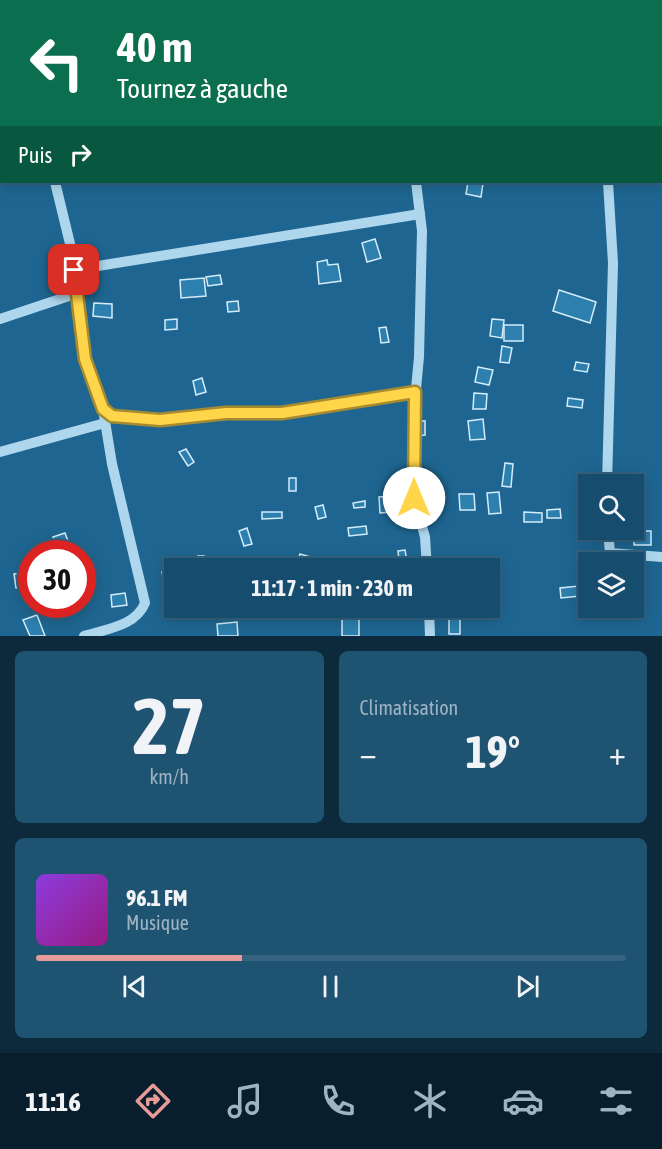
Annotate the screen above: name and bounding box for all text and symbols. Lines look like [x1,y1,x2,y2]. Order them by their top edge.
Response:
text: 40 m [117,23,192,71]
icon: left [18,24,96,102]
text: Tournez à gauche [117,73,288,104]
icon: right [64,138,97,171]
text: Puis [18,142,52,168]
pin [48,244,99,295]
icon: arrive [57,253,90,286]
position arrow [382,466,446,530]
map controls [578,474,644,618]
button: search [578,474,644,540]
speed limit sign: 30 [18,540,96,618]
button: layers [578,552,644,618]
text: 11:17 · 1 min · 230 m [251,575,413,601]
text: 27 [133,681,206,771]
text: Climatisation [360,696,458,719]
text: 19° [465,726,520,778]
text: − [360,734,377,772]
text: + [609,734,626,772]
text: km/h [149,765,189,788]
text: 96.1 FM [126,885,188,911]
text: Musique [126,911,189,934]
icon: previous [118,970,151,1003]
icon: pause [314,970,347,1003]
icon: next [511,970,544,1003]
icon: directions [132,1080,174,1122]
icon: music [224,1080,266,1122]
icon: phone [317,1080,359,1122]
icon: climate [409,1080,451,1122]
icon: car [502,1080,544,1122]
icon: filters [595,1080,637,1122]
text: 11:16 [25,1086,81,1117]

